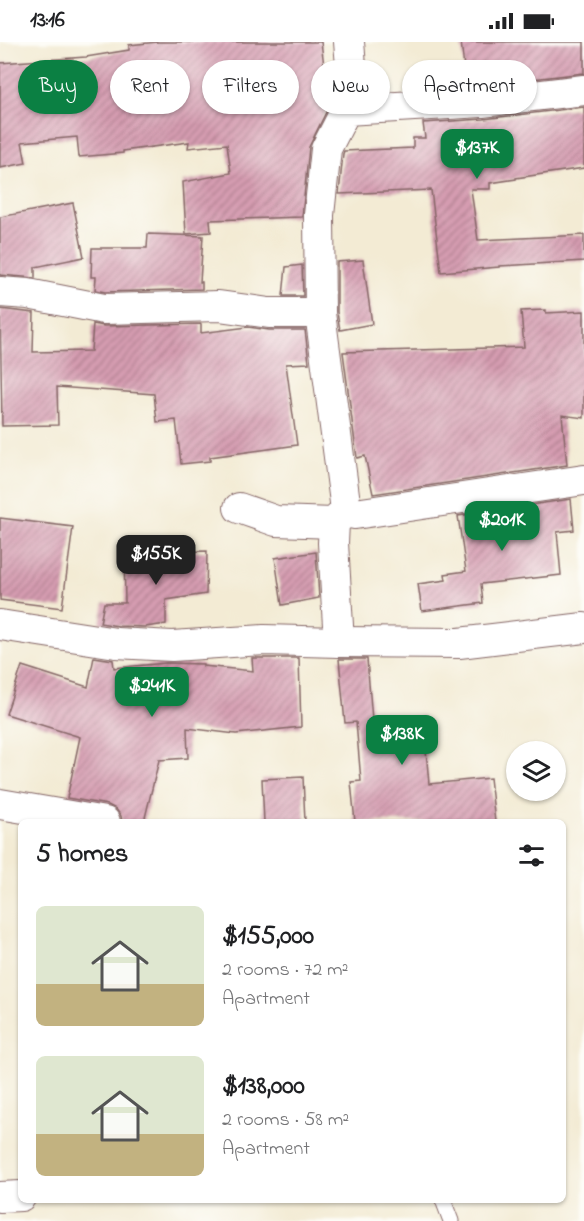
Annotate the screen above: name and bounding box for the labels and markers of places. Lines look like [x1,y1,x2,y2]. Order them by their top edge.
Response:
pin: $137K [435,129,519,180]
pin: $201K [460,501,544,552]
pin: $155K [114,535,198,586]
pin: $241K [110,667,194,718]
pin: $138K [360,715,444,766]

